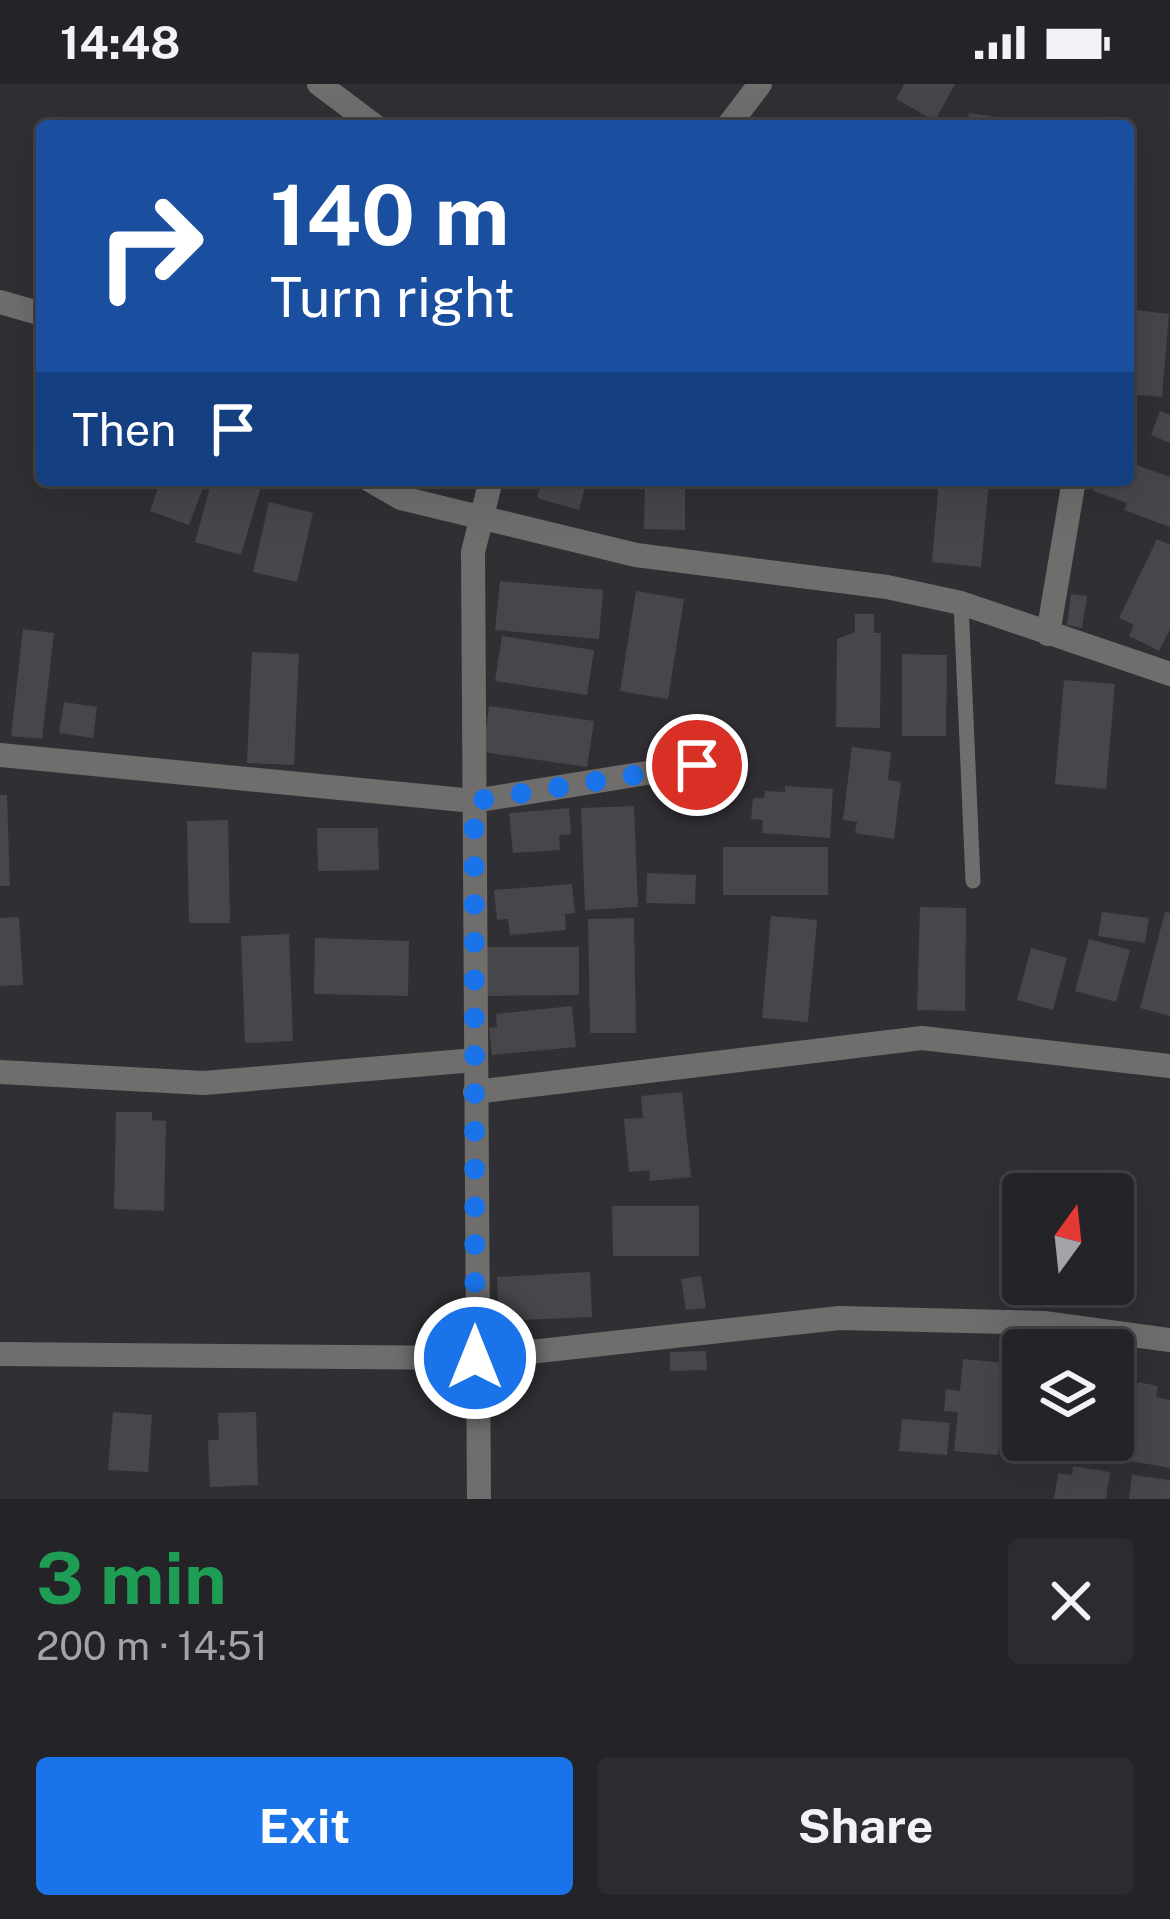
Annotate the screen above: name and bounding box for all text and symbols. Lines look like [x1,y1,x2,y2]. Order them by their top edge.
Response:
text: 14:48 [60,16,180,69]
text: 140 m [270,165,509,264]
icon: right [72,168,228,324]
text: Turn right [270,266,515,329]
icon: arrive [200,396,266,462]
text: Then [72,403,176,456]
pin [646,714,748,816]
icon: arrive [664,732,730,798]
north arrow [1002,1173,1134,1305]
map controls [1002,1173,1134,1461]
position arrow [412,1295,538,1421]
button: layers [1002,1329,1134,1461]
text: 3 min [36,1536,227,1620]
button: close [1008,1538,1134,1664]
text: 200 m · 14:51 [36,1623,268,1669]
button: Exit [36,1757,573,1895]
button: Share [597,1757,1134,1895]

